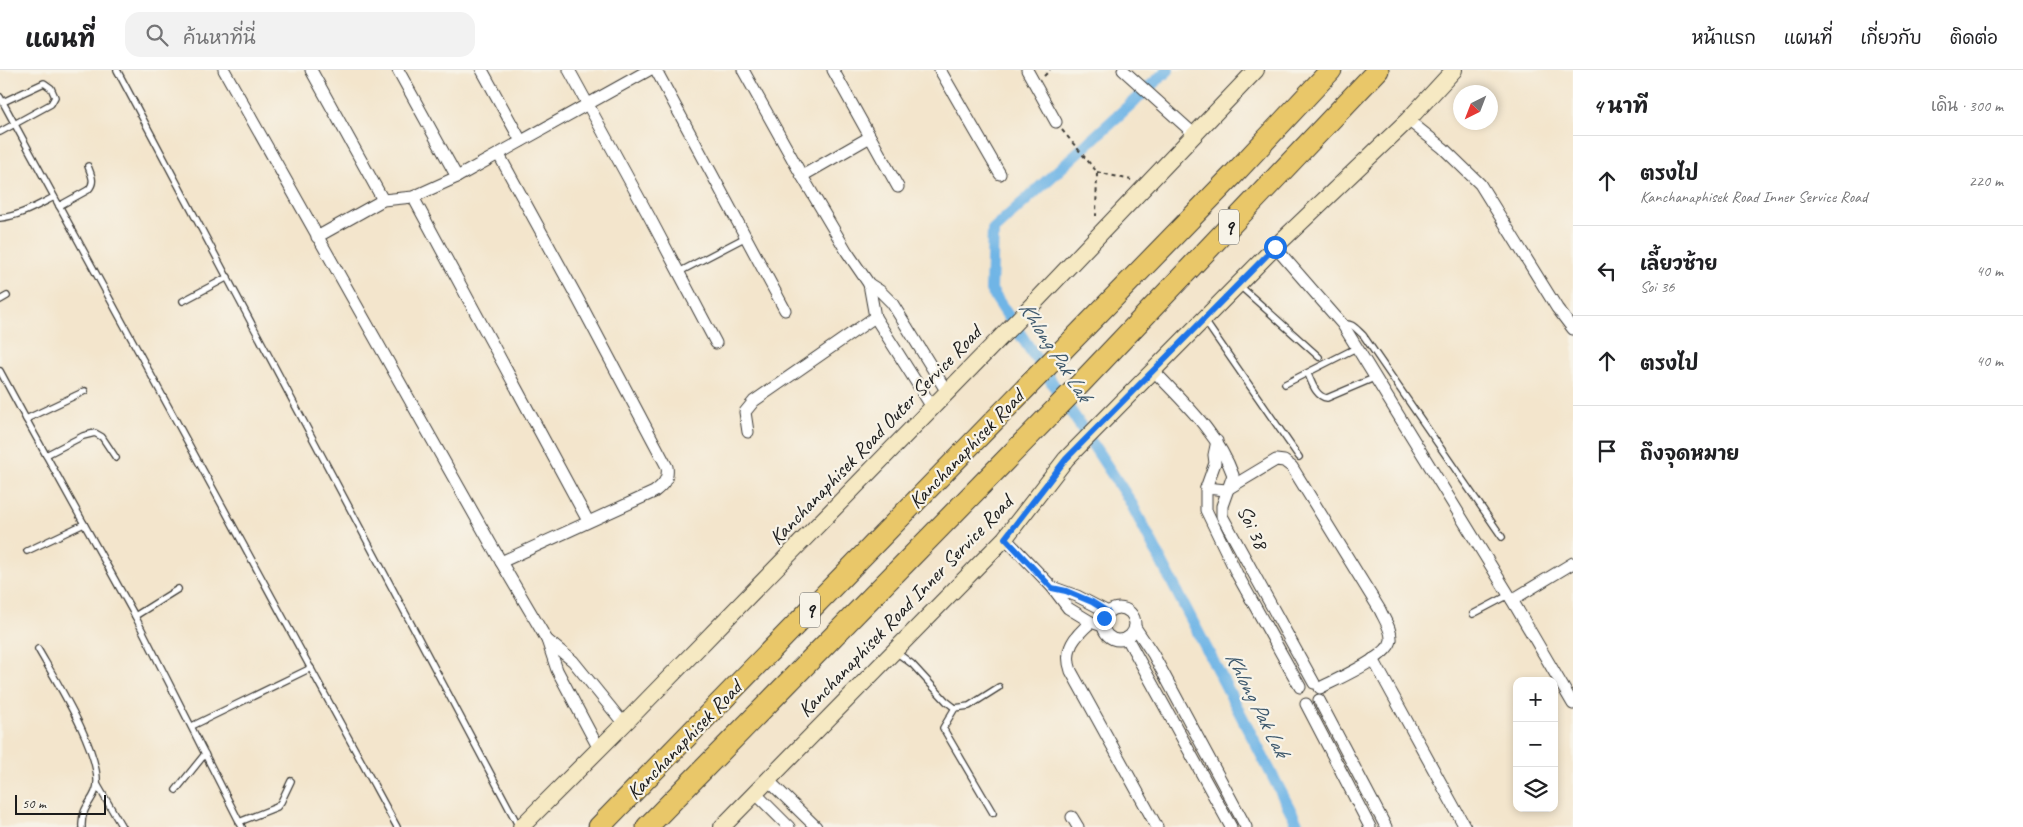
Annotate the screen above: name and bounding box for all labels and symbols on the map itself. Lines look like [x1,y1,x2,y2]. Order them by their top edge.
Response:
north arrow [1453,85,1498,130]
road number: 9 [1219,210,1239,244]
route start [1264,236,1287,259]
water label: Khlong Pak Lak [1012,296,1100,410]
street label: Kanchanaphisek Road Outer Service Road [764,320,986,550]
street label: Kanchanaphisek Road [903,385,1029,513]
street label: Kanchanaphisek Road Inner Service Road [792,487,1021,722]
street label: Soi 38 [1232,501,1275,555]
road number: 9 [800,592,820,628]
route end [1093,607,1116,630]
water label: Khlong Pak Lak [1219,647,1297,765]
street label: Kanchanaphisek Road [621,673,749,805]
scale bar [15,792,106,815]

